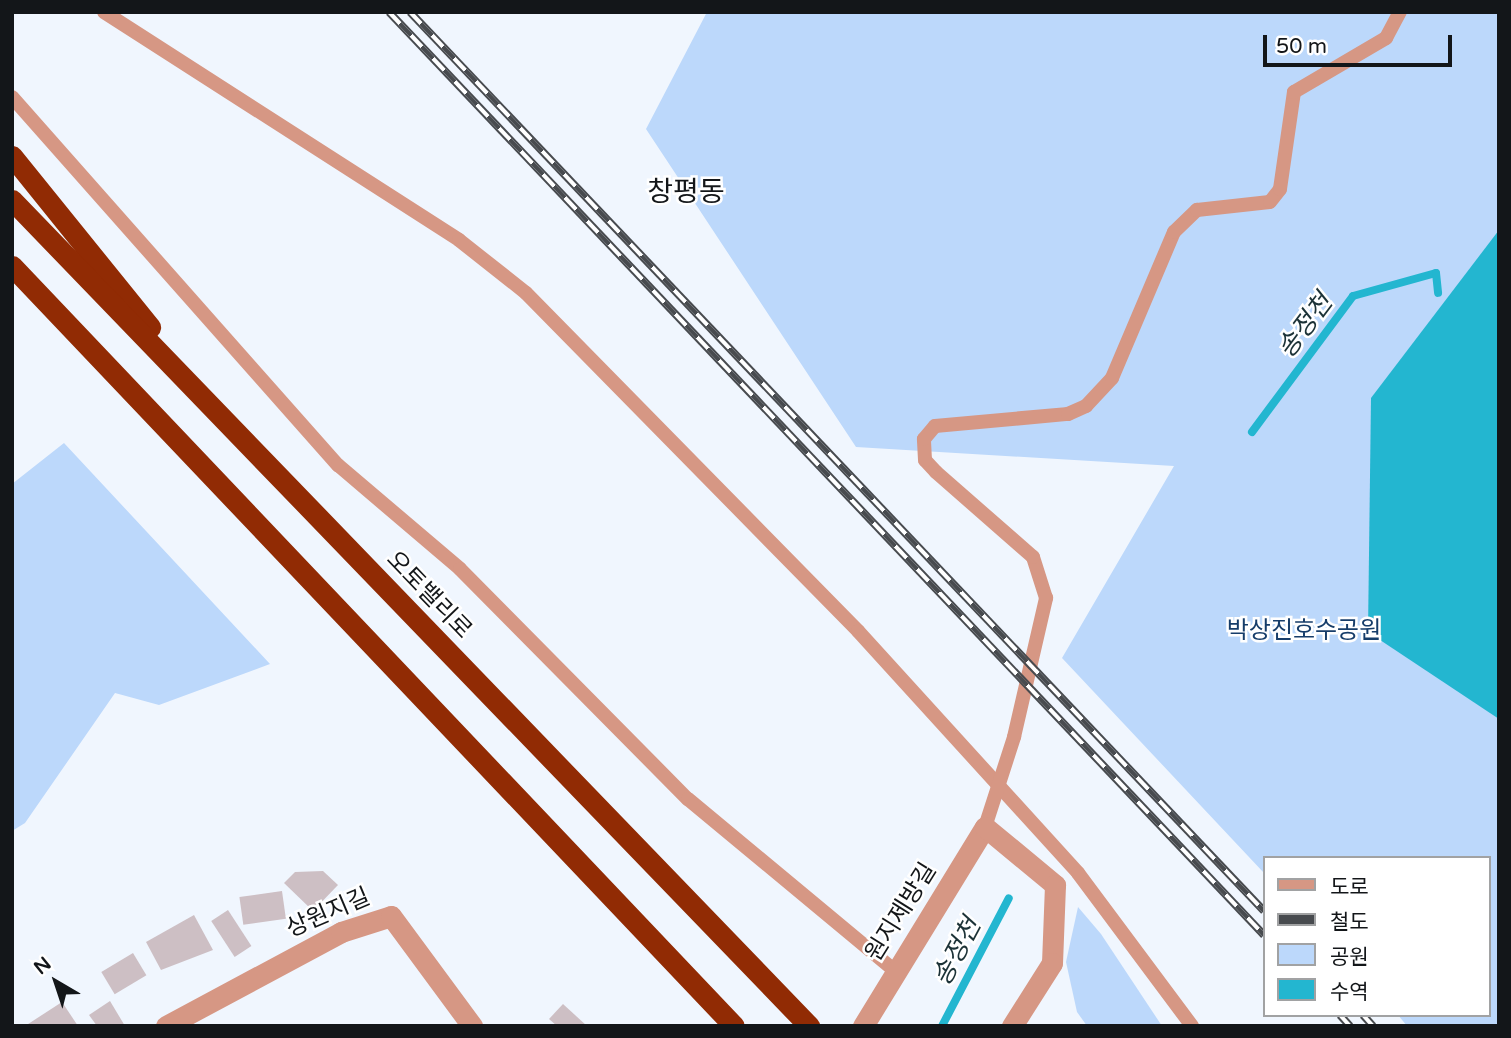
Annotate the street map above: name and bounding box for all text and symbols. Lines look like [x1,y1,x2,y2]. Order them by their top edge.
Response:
scale bar [1266,21,1455,65]
text: 50 m [1276,34,1327,59]
district label: 창평동 [647,175,725,209]
water label: 송정천 [1271,288,1339,364]
street label: 오토밸리로 [380,545,478,645]
park label: 박상진호수공원 [1227,617,1381,645]
legend [1262,856,1490,1017]
street label: 원지제방길 [860,858,942,966]
text: 도로 [1330,875,1369,900]
street label: 상원지길 [282,882,374,944]
text: 철도 [1330,910,1369,935]
water label: 송정천 [926,913,988,991]
text: 공원 [1330,945,1369,970]
north arrow [21,947,91,1017]
text: N [30,952,56,979]
text: 수역 [1330,980,1369,1005]

